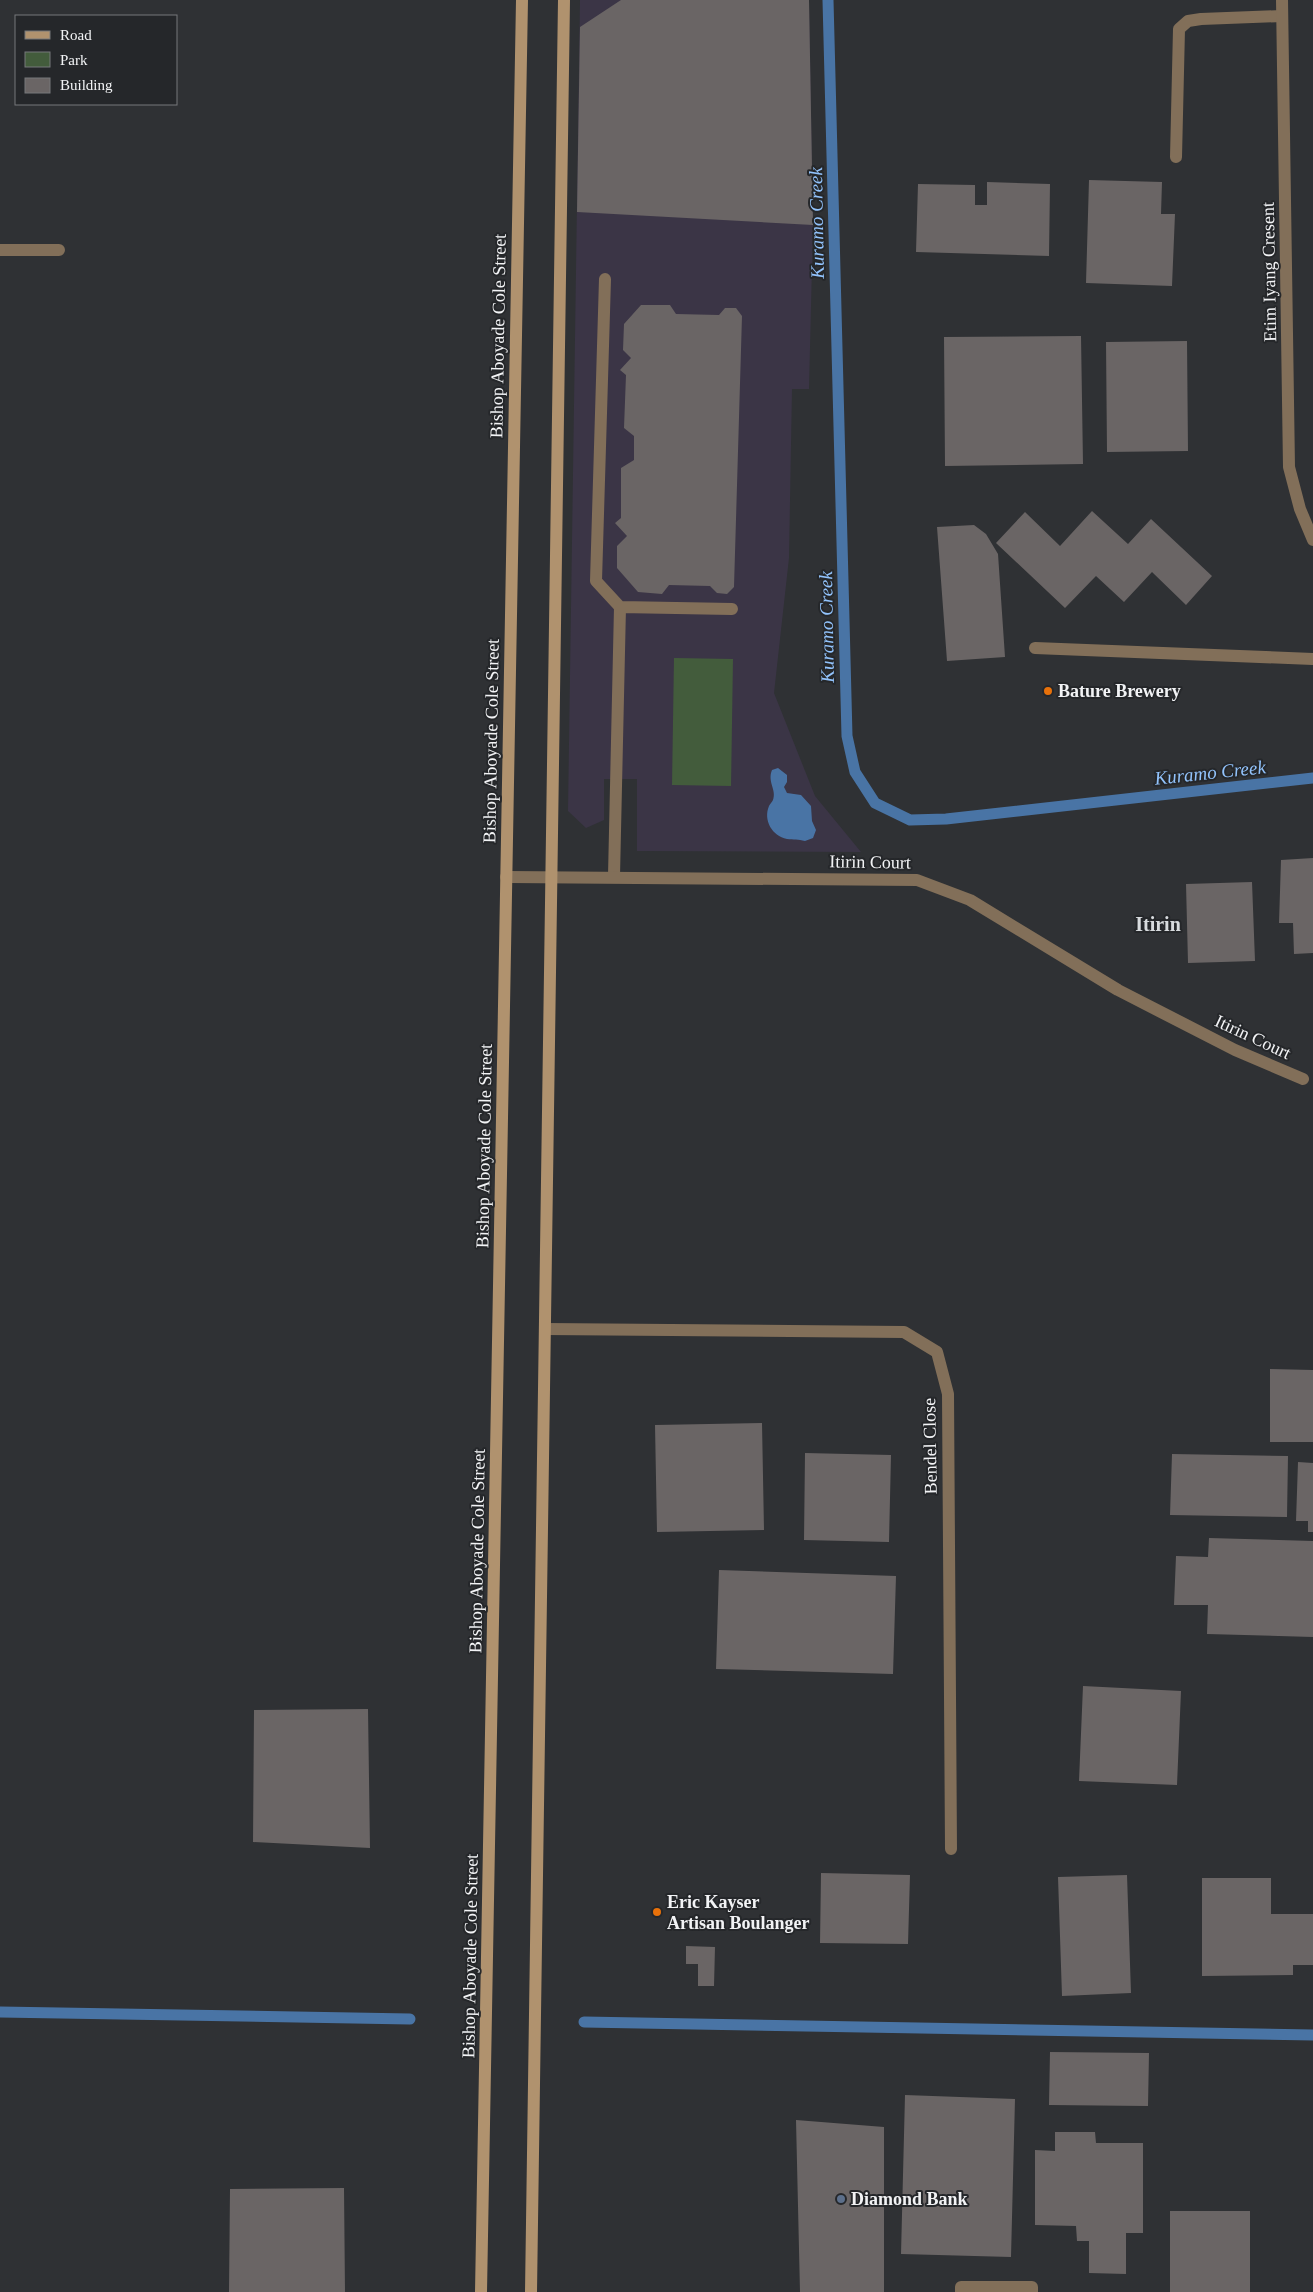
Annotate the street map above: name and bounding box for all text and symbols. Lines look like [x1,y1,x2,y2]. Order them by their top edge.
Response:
legend [15,15,178,105]
text: Road [60,27,92,43]
text: Park [60,52,88,68]
text: Building [60,77,113,93]
water label: Kuramo Creek [805,166,828,280]
street label: Etim Iyang Cresent [1258,202,1280,342]
street label: Bishop Aboyade Cole Street [486,234,510,438]
water label: Kuramo Creek [815,570,838,684]
street label: Bishop Aboyade Cole Street [479,639,503,843]
place label: Bature Brewery [1058,681,1181,701]
marker: Bature Brewery [1042,685,1054,697]
water label: Kuramo Creek [1152,756,1267,789]
street label: Itirin Court [829,851,911,873]
district label: Itirin [1135,913,1181,935]
street label: Itirin Court [1212,1011,1294,1063]
street label: Bishop Aboyade Cole Street [472,1044,496,1248]
street label: Bendel Close [919,1398,941,1494]
street label: Bishop Aboyade Cole Street [465,1449,489,1653]
street label: Bishop Aboyade Cole Street [458,1854,482,2058]
place label: Eric Kayser Artisan Boulanger [667,1892,810,1933]
marker: Eric Kayser Artisan Boulanger [651,1906,663,1918]
place label: Diamond Bank [851,2189,968,2209]
marker: Diamond Bank [835,2193,847,2205]

